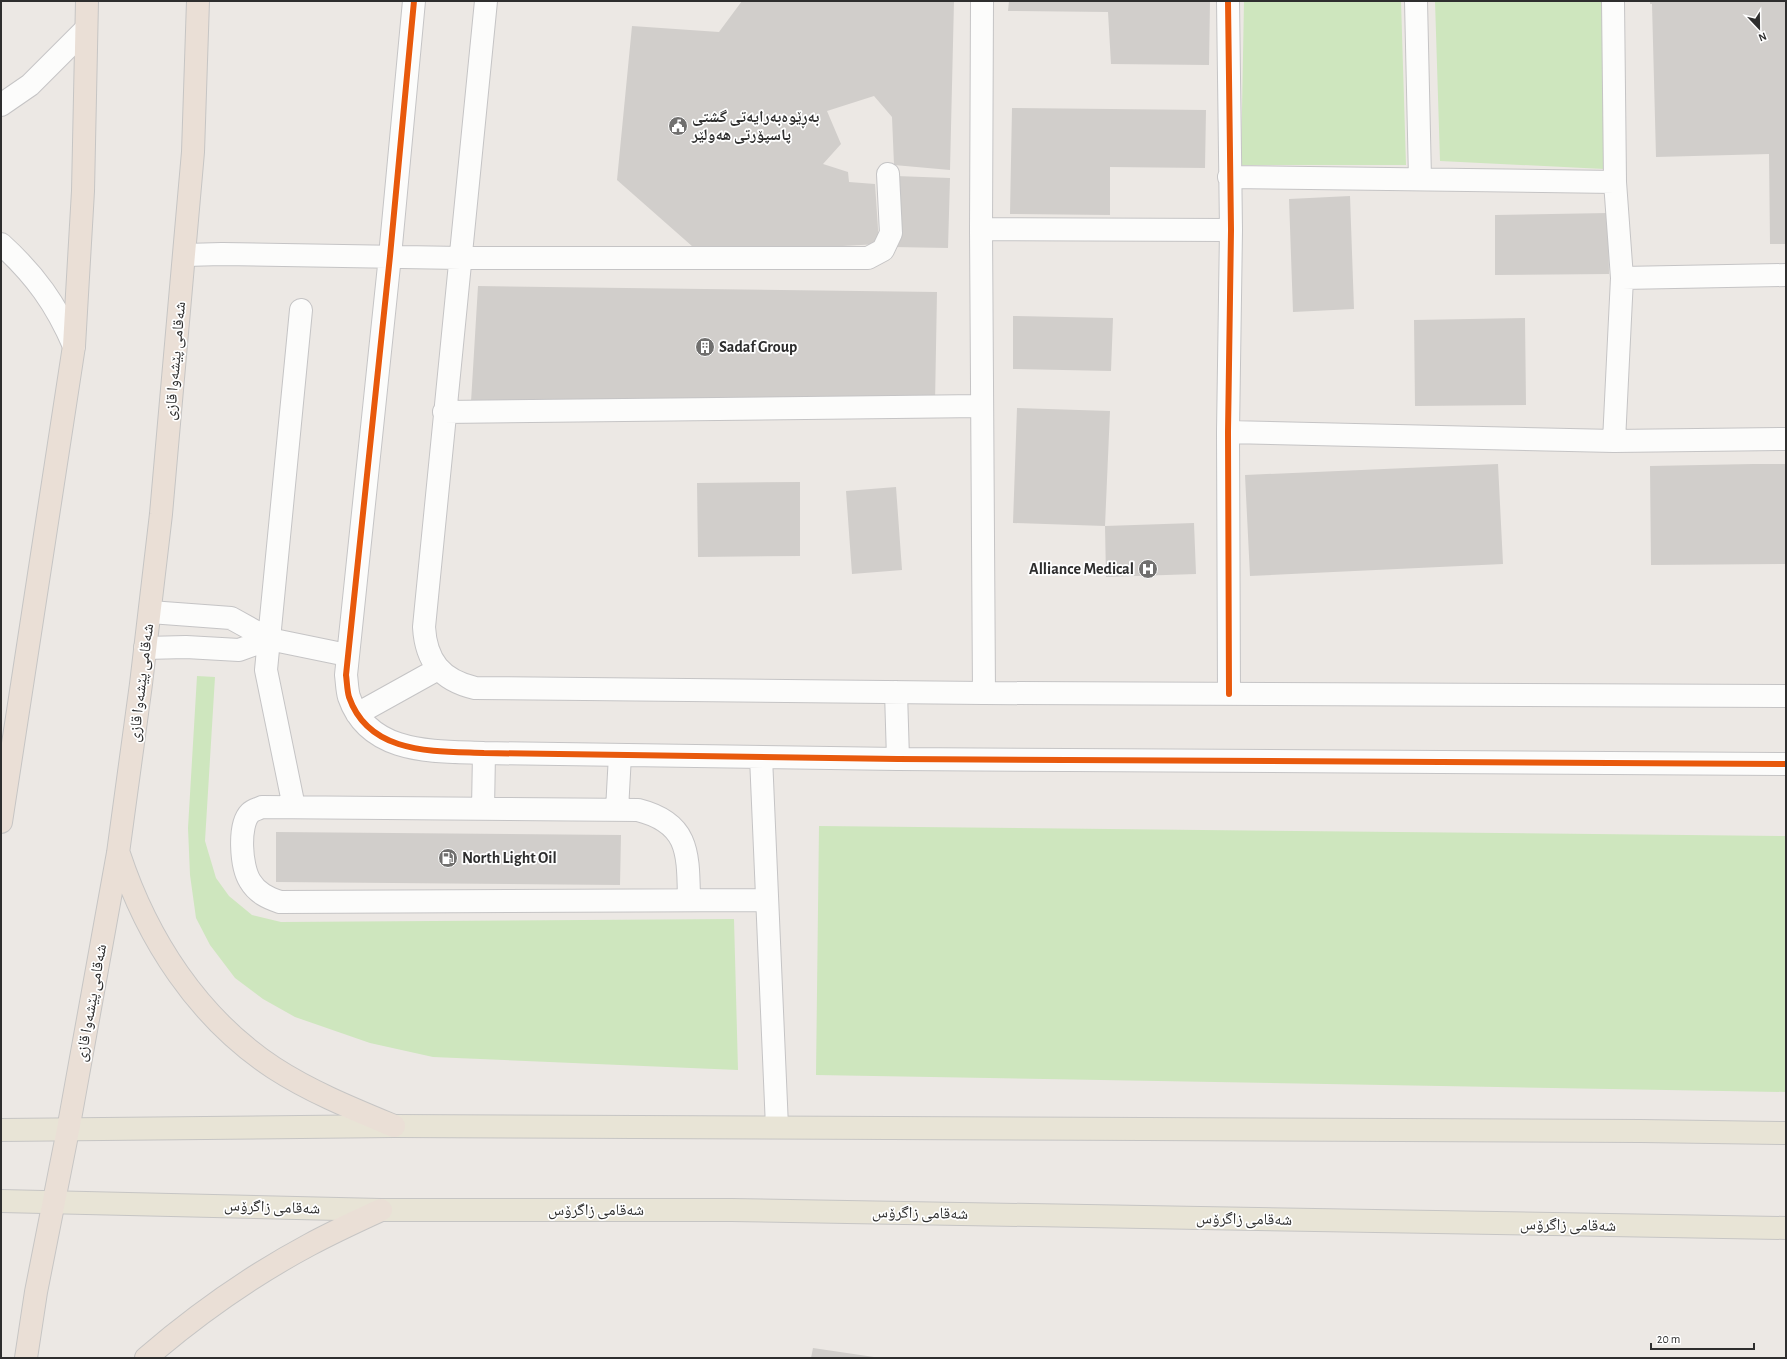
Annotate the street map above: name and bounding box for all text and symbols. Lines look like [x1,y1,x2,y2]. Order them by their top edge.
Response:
north arrow [1739,8,1779,48]
text: N [1757,30,1768,43]
place label: بەڕێوەبەرایەتی گشتی پاسپۆرتی هەولێر [691,109,819,144]
public building icon: بەڕێوەبەرایەتی گشتی پاسپۆرتی هەولێر [667,115,689,137]
street label: شەقامی پێشەوا قازی [162,301,190,421]
building icon: Sadaf Group [694,336,716,358]
place label: Sadaf Group [719,339,797,355]
hospital icon: Alliance Medical [1137,558,1159,580]
place label: Alliance Medical [1029,561,1134,577]
street label: شەقامی پێشەوا قازی [126,623,158,743]
fuel station icon: North Light Oil [437,847,459,869]
place label: North Light Oil [462,850,557,866]
street label: شەقامی پێشەوا قازی [73,943,111,1063]
street label: شەقامی زاگرۆس [224,1197,320,1219]
street label: شەقامی زاگرۆس [548,1202,644,1220]
street label: شەقامی زاگرۆس [872,1204,968,1224]
street label: شەقامی زاگرۆس [1196,1210,1292,1230]
street label: شەقامی زاگرۆس [1520,1216,1616,1236]
scale bar [1651,1325,1754,1351]
text: 20 m [1657,1333,1680,1345]

